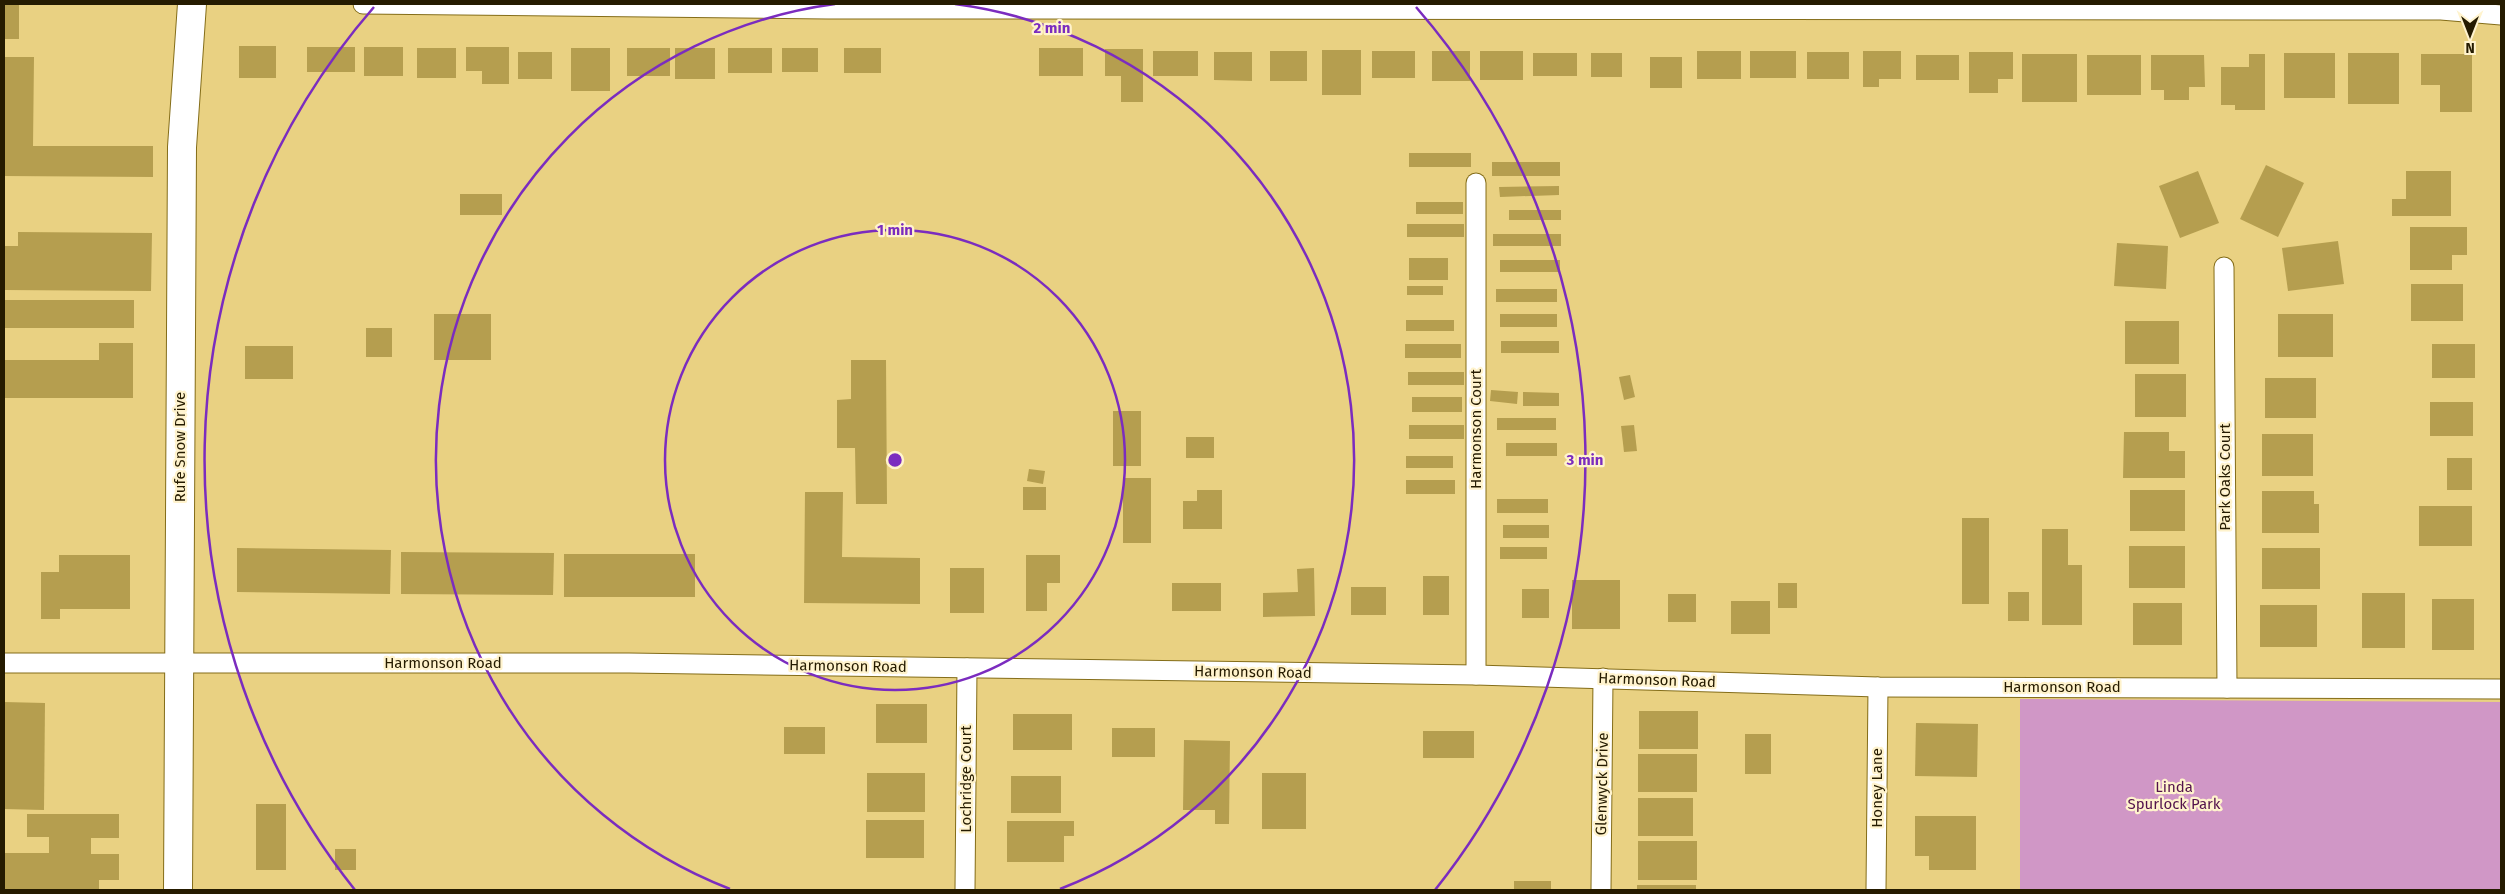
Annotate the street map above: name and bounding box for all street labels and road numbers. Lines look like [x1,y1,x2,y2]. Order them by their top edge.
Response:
street label: Harmonson Court [1467,368,1485,489]
street label: Rufe Snow Drive [171,392,189,502]
street label: Park Oaks Court [2216,423,2234,531]
street label: Harmonson Road [384,654,502,672]
street label: Harmonson Road [789,656,907,676]
street label: Harmonson Road [1194,662,1312,682]
street label: Harmonson Road [1598,669,1716,691]
street label: Harmonson Road [2003,678,2121,696]
street label: Lochridge Court [957,725,975,833]
street label: Glenwyck Drive [1592,732,1612,836]
street label: Honey Lane [1868,748,1886,828]

